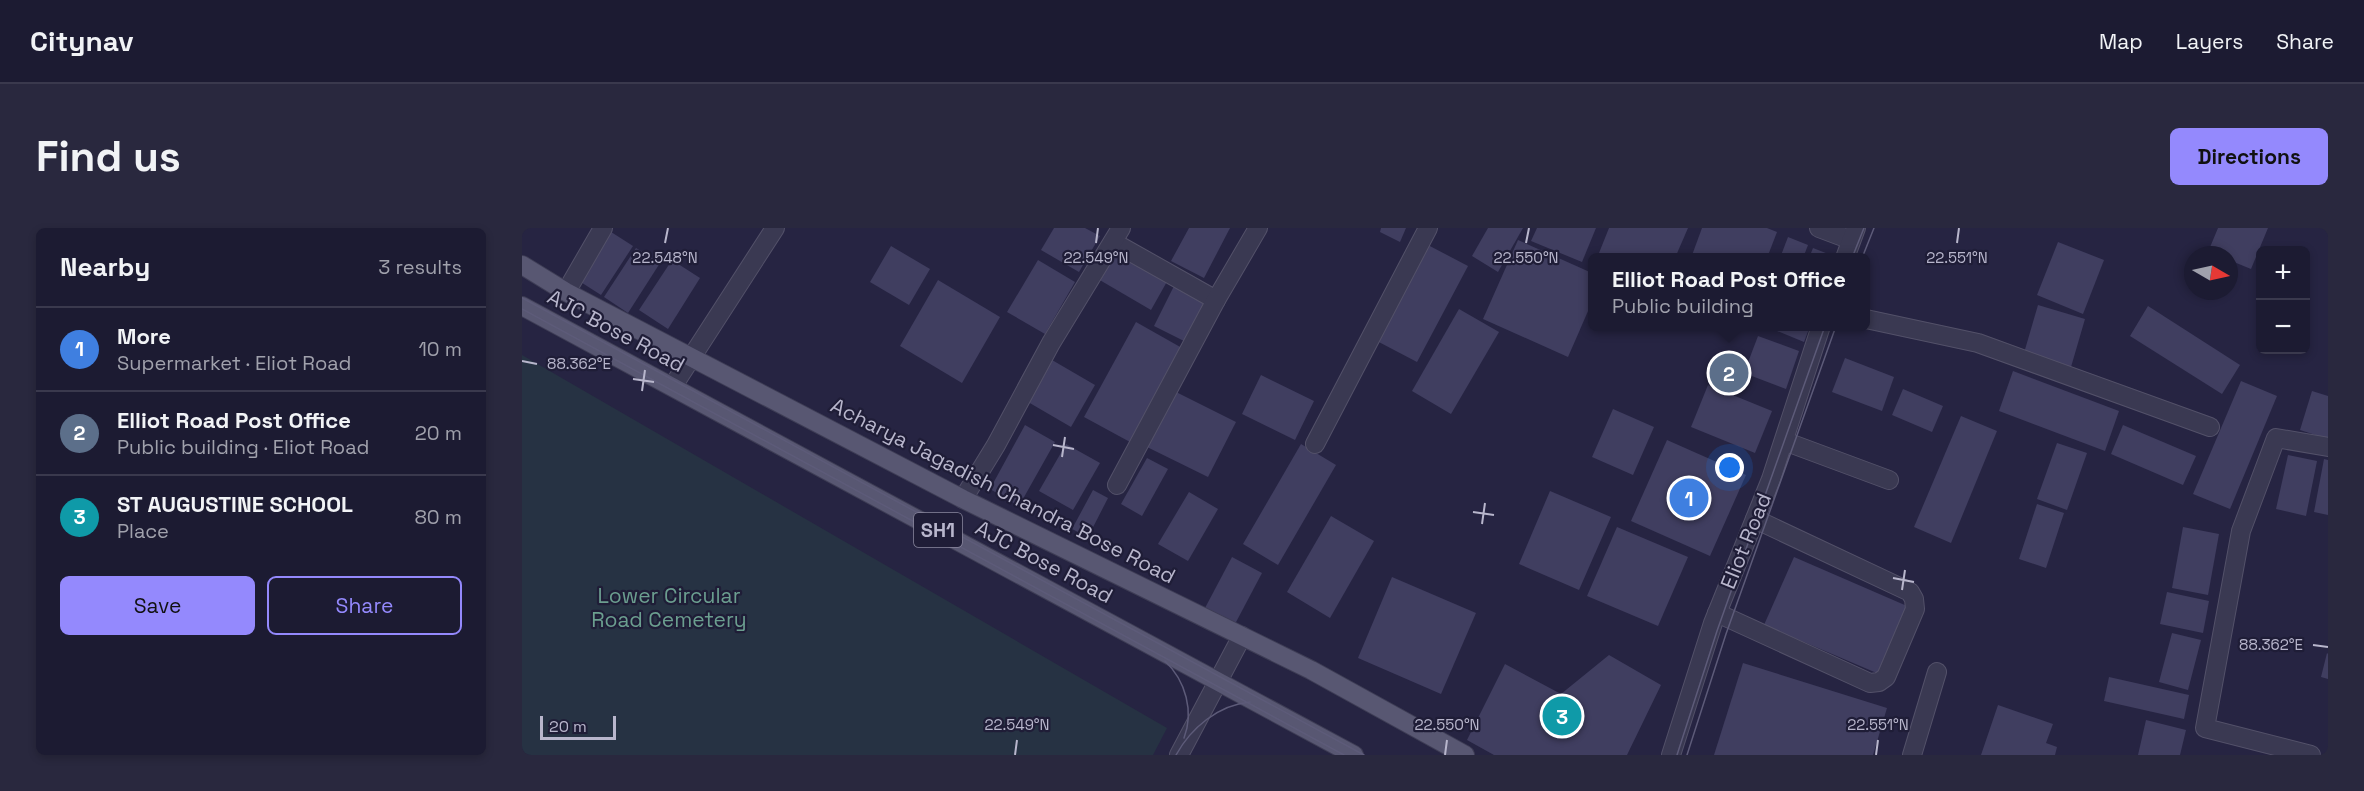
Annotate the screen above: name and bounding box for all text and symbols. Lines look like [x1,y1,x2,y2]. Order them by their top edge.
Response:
text: Citynav [30,23,134,59]
text: Map [2099,28,2143,55]
text: Layers [2176,28,2243,55]
text: Share [2276,28,2334,55]
button: Directions [2170,128,2328,185]
text: Find us [36,130,181,183]
north arrow [2184,246,2238,300]
map controls [2256,246,2310,354]
button: + [2256,246,2310,300]
text: 22.548°N [632,248,698,267]
text: 22.549°N [1063,248,1129,267]
text: 22.550°N [1493,248,1559,267]
text: 22.551°N [1926,248,1988,267]
text: Nearby [60,250,150,284]
popup [1588,253,1870,331]
text: 3 results [378,254,462,280]
text: Elliot Road Post Office [1612,265,1846,293]
street label: AJC Bose Road [543,283,689,378]
text: Public building [1612,293,1754,319]
button: − [2256,300,2310,354]
text: More [117,322,171,350]
text: 1 [75,336,84,362]
text: 10 m [418,336,462,362]
text: Supermarket · Eliot Road [117,350,351,376]
pin: 2 [1710,350,1748,396]
text: 88.362°E [547,354,611,373]
street label: Acharya Jagadish Chandra Bose Road [826,392,1180,590]
text: Elliot Road Post Office [117,406,351,434]
text: 2 [74,420,85,446]
text: 20 m [415,420,462,446]
text: Public building · Eliot Road [117,434,369,460]
your location [1715,453,1744,482]
pin: 1 [1670,476,1708,520]
street label: Eliot Road [1714,489,1777,593]
text: ST AUGUSTINE SCHOOL [117,490,353,518]
text: 3 [73,504,86,530]
text: 80 m [414,504,462,530]
road number: SH1 [914,513,962,547]
street label: AJC Bose Road [971,514,1117,609]
text: Place [117,518,169,544]
button: Save [60,576,255,635]
button: Share [267,576,462,635]
park label: Lower Circular Road Cemetery [591,582,747,633]
text: 88.362°E [2239,635,2303,654]
pin: 3 [1542,694,1582,738]
scale bar [540,713,616,741]
text: 22.549°N [984,715,1050,734]
text: 22.550°N [1414,715,1480,734]
text: 22.551°N [1847,715,1909,734]
text: 20 m [549,716,587,737]

